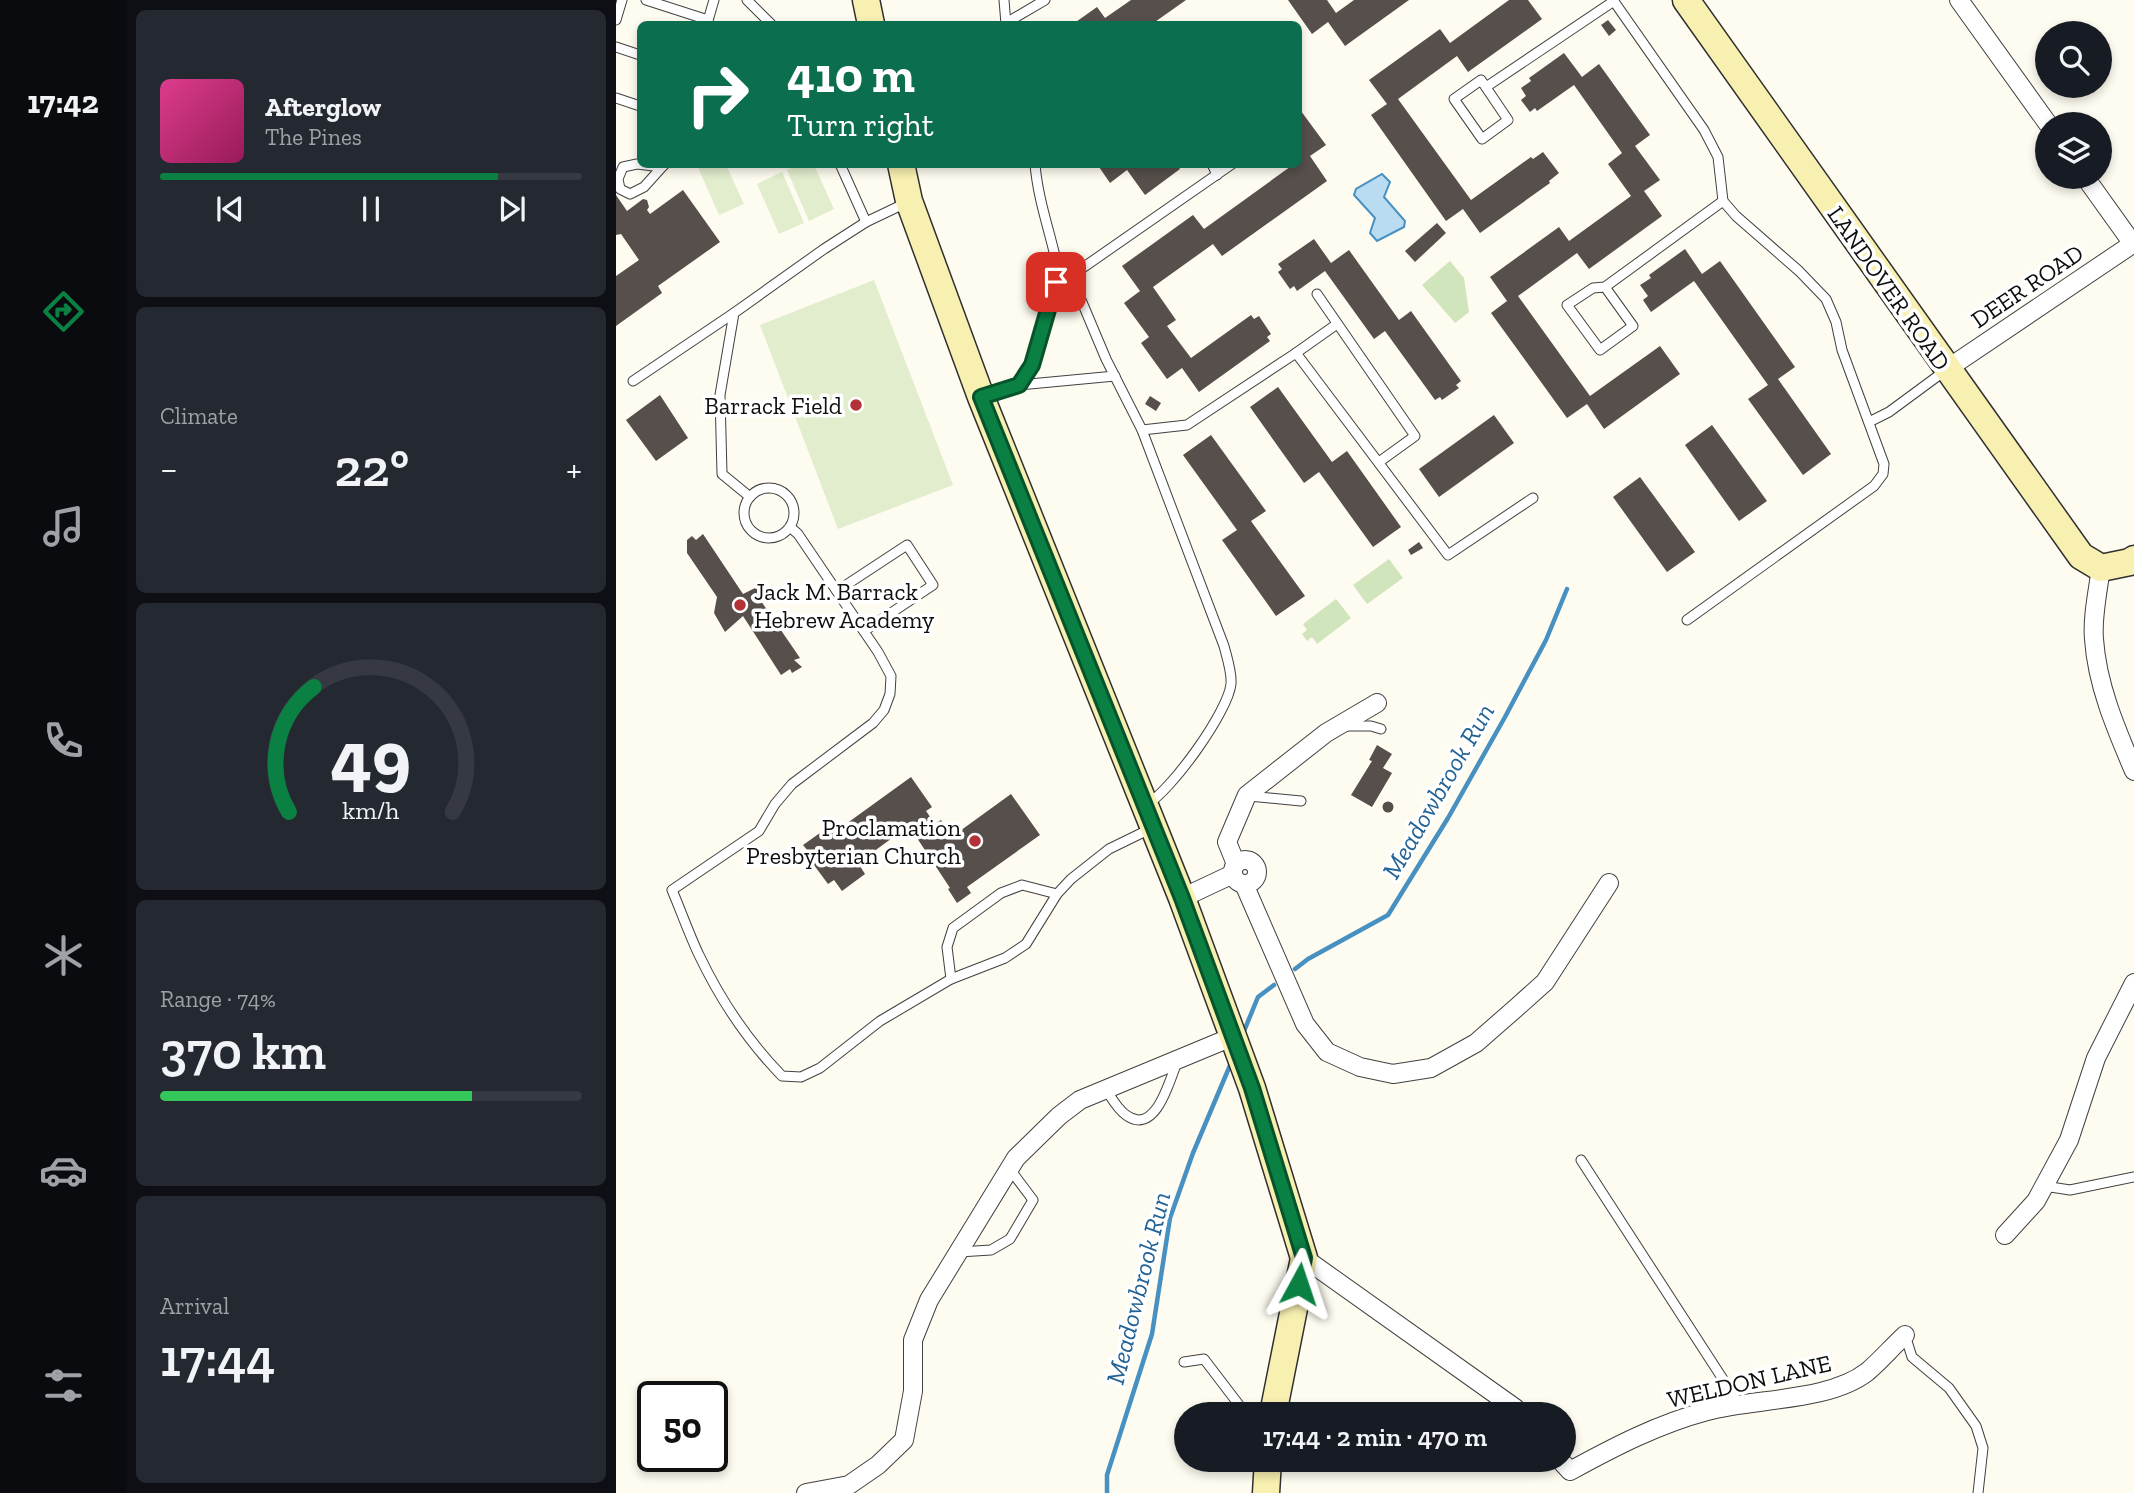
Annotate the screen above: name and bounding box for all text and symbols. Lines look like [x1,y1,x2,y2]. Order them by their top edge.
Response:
map controls [2035,21,2112,189]
button: search [2035,21,2112,98]
text: 410 m [787,46,915,105]
icon: right [672,49,763,140]
text: 17:42 [27,83,99,121]
text: Afterglow [265,91,381,123]
text: Turn right [787,106,934,144]
button: layers [2035,112,2112,189]
text: The Pines [265,123,362,151]
icon: previous [211,190,249,228]
icon: pause [352,190,390,228]
icon: next [493,190,531,228]
street label: LANDOVER ROAD [1822,200,1956,376]
street label: DEER ROAD [1965,238,2089,334]
pin [1026,252,1086,312]
icon: arrive [1037,263,1075,301]
icon: directions [39,287,88,336]
place label: Barrack Field [704,391,842,420]
marker: Barrack Field [848,397,864,413]
text: Climate [160,402,238,430]
text: 22° [335,437,409,499]
text: − [160,446,178,492]
text: + [566,446,582,492]
icon: music [39,502,88,551]
place label: Jack M. Barrack Hebrew Academy [754,577,935,634]
marker: Jack M. Barrack Hebrew Academy [732,597,748,613]
water label: Meadowbrook Run [1375,698,1501,884]
text: 49 [331,714,411,802]
icon: phone [39,716,88,765]
text: km/h [342,795,400,825]
place label: Proclamation Presbyterian Church [746,813,962,870]
marker: Proclamation Presbyterian Church [967,833,983,849]
icon: climate [39,931,88,980]
text: Range · 74% [160,985,276,1013]
text: 370 km [160,1020,326,1082]
icon: car [39,1146,88,1195]
water label: Meadowbrook Run [1099,1189,1177,1387]
position arrow [1262,1247,1336,1321]
text: Arrival [160,1292,229,1320]
text: 17:44 [160,1327,275,1389]
street label: WELDON LANE [1664,1348,1834,1414]
icon: filters [39,1361,88,1410]
speed limit sign: 50 [637,1381,728,1472]
text: 17:44 · 2 min · 470 m [1263,1421,1487,1453]

